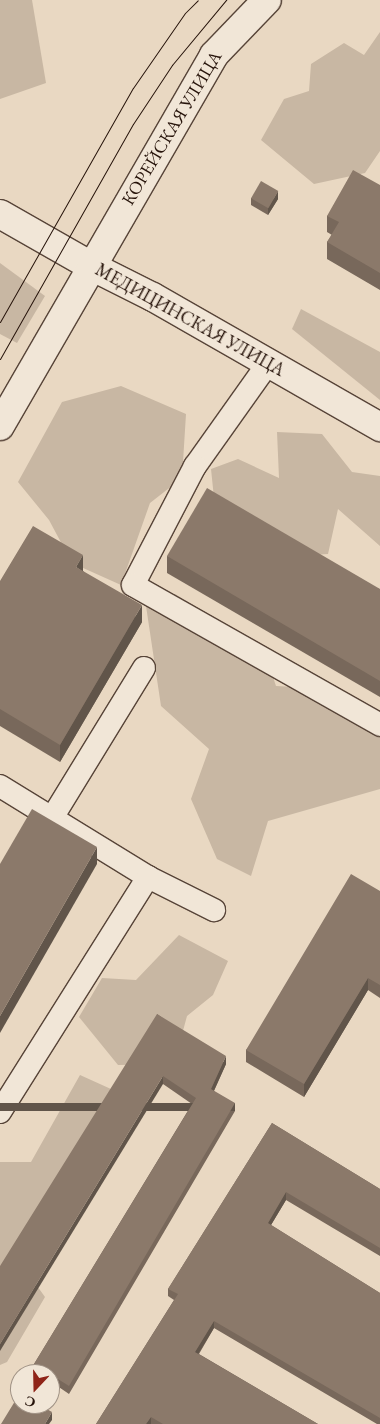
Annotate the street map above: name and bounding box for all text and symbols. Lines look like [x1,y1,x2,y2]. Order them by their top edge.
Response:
street label: КОРЕЙСКАЯ УЛИЦА [117,47,227,209]
street label: МЕДИЦИНСКАЯ УЛИЦА [92,259,288,381]
north arrow [10,1364,60,1414]
text: С [22,1392,38,1412]

